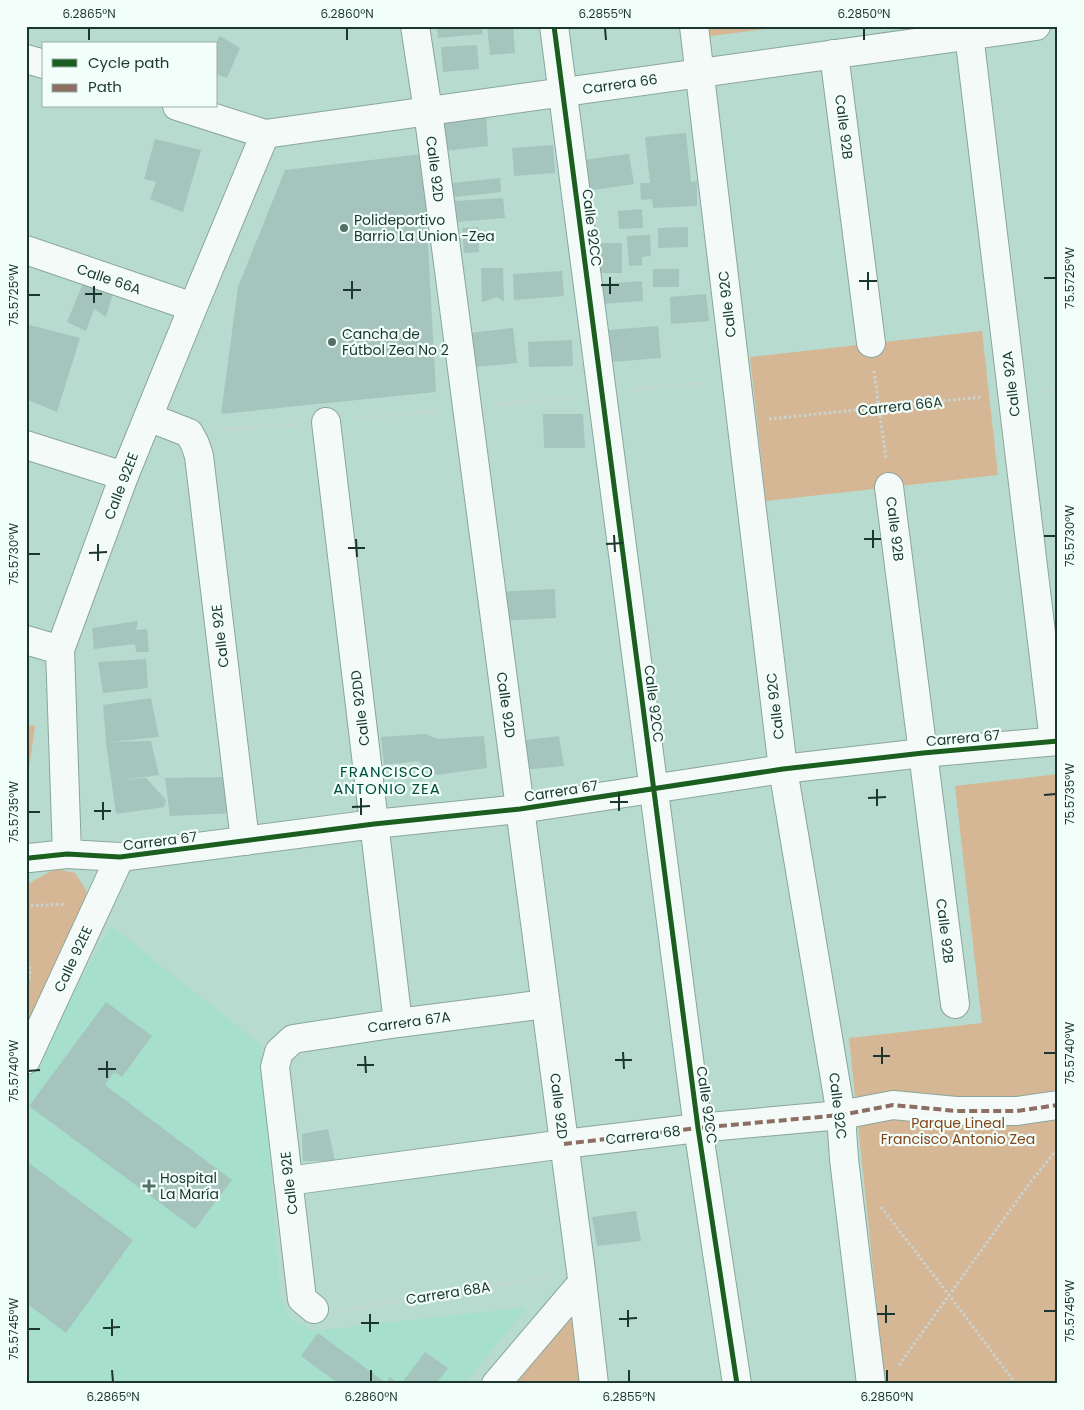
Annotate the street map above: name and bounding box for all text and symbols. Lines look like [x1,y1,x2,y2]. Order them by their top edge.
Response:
text: 6.2865°N [62,5,116,22]
text: 6.2860°N [320,5,374,22]
text: 6.2855°N [578,5,632,22]
text: 6.2850°N [837,5,891,22]
legend [42,42,218,108]
text: Cycle path [88,52,169,73]
street label: Carrera 66 [581,69,659,99]
text: Path [88,76,122,97]
street label: Calle 92B [830,94,858,160]
street label: Calle 92D [421,135,449,203]
street label: Calle 92CC [577,188,607,268]
place label: Polideportivo Barrio La Union -Zea [354,210,495,246]
marker: Polideportivo Barrio La Union -Zea [338,222,350,234]
text: 75.5725°W [1061,247,1078,309]
street label: Calle 66A [74,259,144,299]
text: 75.5725°W [5,264,22,326]
street label: Calle 92C [713,269,741,339]
place label: Cancha de Fútbol Zea No 2 [342,324,449,360]
marker: Cancha de Fútbol Zea No 2 [326,336,338,348]
street label: Calle 92A [997,350,1025,418]
street label: Carrera 66A [857,392,943,420]
street label: Calle 92EE [99,449,143,523]
street label: Calle 92B [881,496,909,562]
text: 75.5730°W [1061,505,1078,567]
text: 75.5730°W [5,523,22,585]
street label: Calle 92E [206,603,234,669]
street label: Calle 92CC [639,664,669,744]
street label: Calle 92DD [345,669,375,747]
street label: Calle 92D [491,671,521,739]
street label: Calle 92C [761,671,789,741]
street label: Carrera 67 [925,725,1001,751]
district label: FRANCISCO ANTONIO ZEA [333,761,441,799]
text: 75.5735°W [1061,763,1078,825]
street label: Carrera 67 [523,775,600,807]
text: 75.5735°W [5,781,22,843]
street label: Carrera 67 [122,827,198,855]
street label: Calle 92B [931,898,959,964]
street label: Calle 92EE [49,923,97,995]
street label: Carrera 67A [366,1006,452,1038]
text: 75.5740°W [1061,1022,1078,1084]
text: 75.5740°W [5,1040,22,1102]
street label: Calle 92CC [692,1065,722,1145]
street label: Calle 92C [824,1071,852,1141]
street label: Calle 92D [545,1072,573,1140]
park label: Parque Lineal Francisco Antonio Zea [881,1113,1035,1149]
street label: Carrera 68 [604,1120,682,1150]
street label: Calle 92E [275,1150,303,1216]
place label: Hospital La María [160,1168,219,1204]
marker: Hospital La María [142,1179,156,1193]
street label: Carrera 68A [404,1276,492,1310]
text: 75.5745°W [1061,1280,1078,1342]
text: 75.5745°W [5,1298,22,1360]
text: 6.2865°N [86,1388,140,1405]
text: 6.2860°N [344,1388,398,1405]
text: 6.2855°N [602,1388,656,1405]
text: 6.2850°N [860,1388,914,1405]

